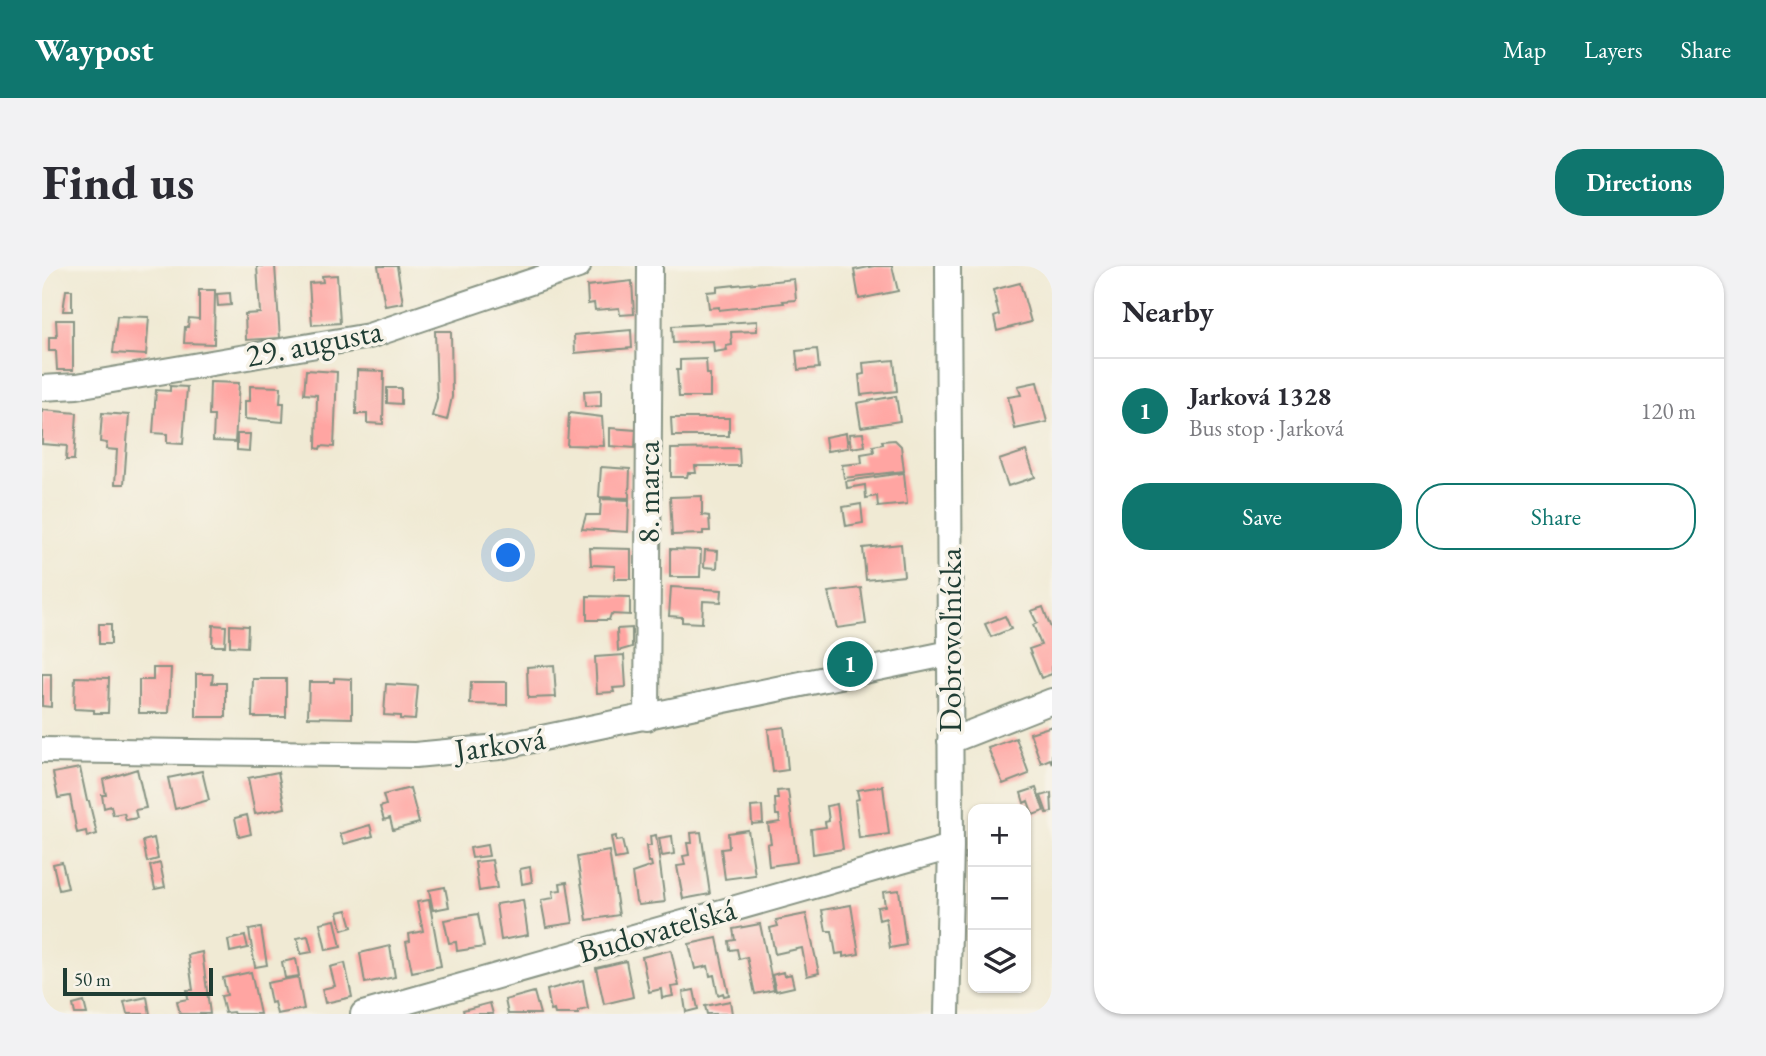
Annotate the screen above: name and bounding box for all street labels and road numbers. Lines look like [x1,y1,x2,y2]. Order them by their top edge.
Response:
street label: 29. augusta [242,309,386,377]
street label: 8. marca [627,440,669,543]
street label: Dobrovoľnícka [929,547,971,732]
street label: Jarková [449,717,548,772]
street label: Budovateľská [573,887,741,973]

